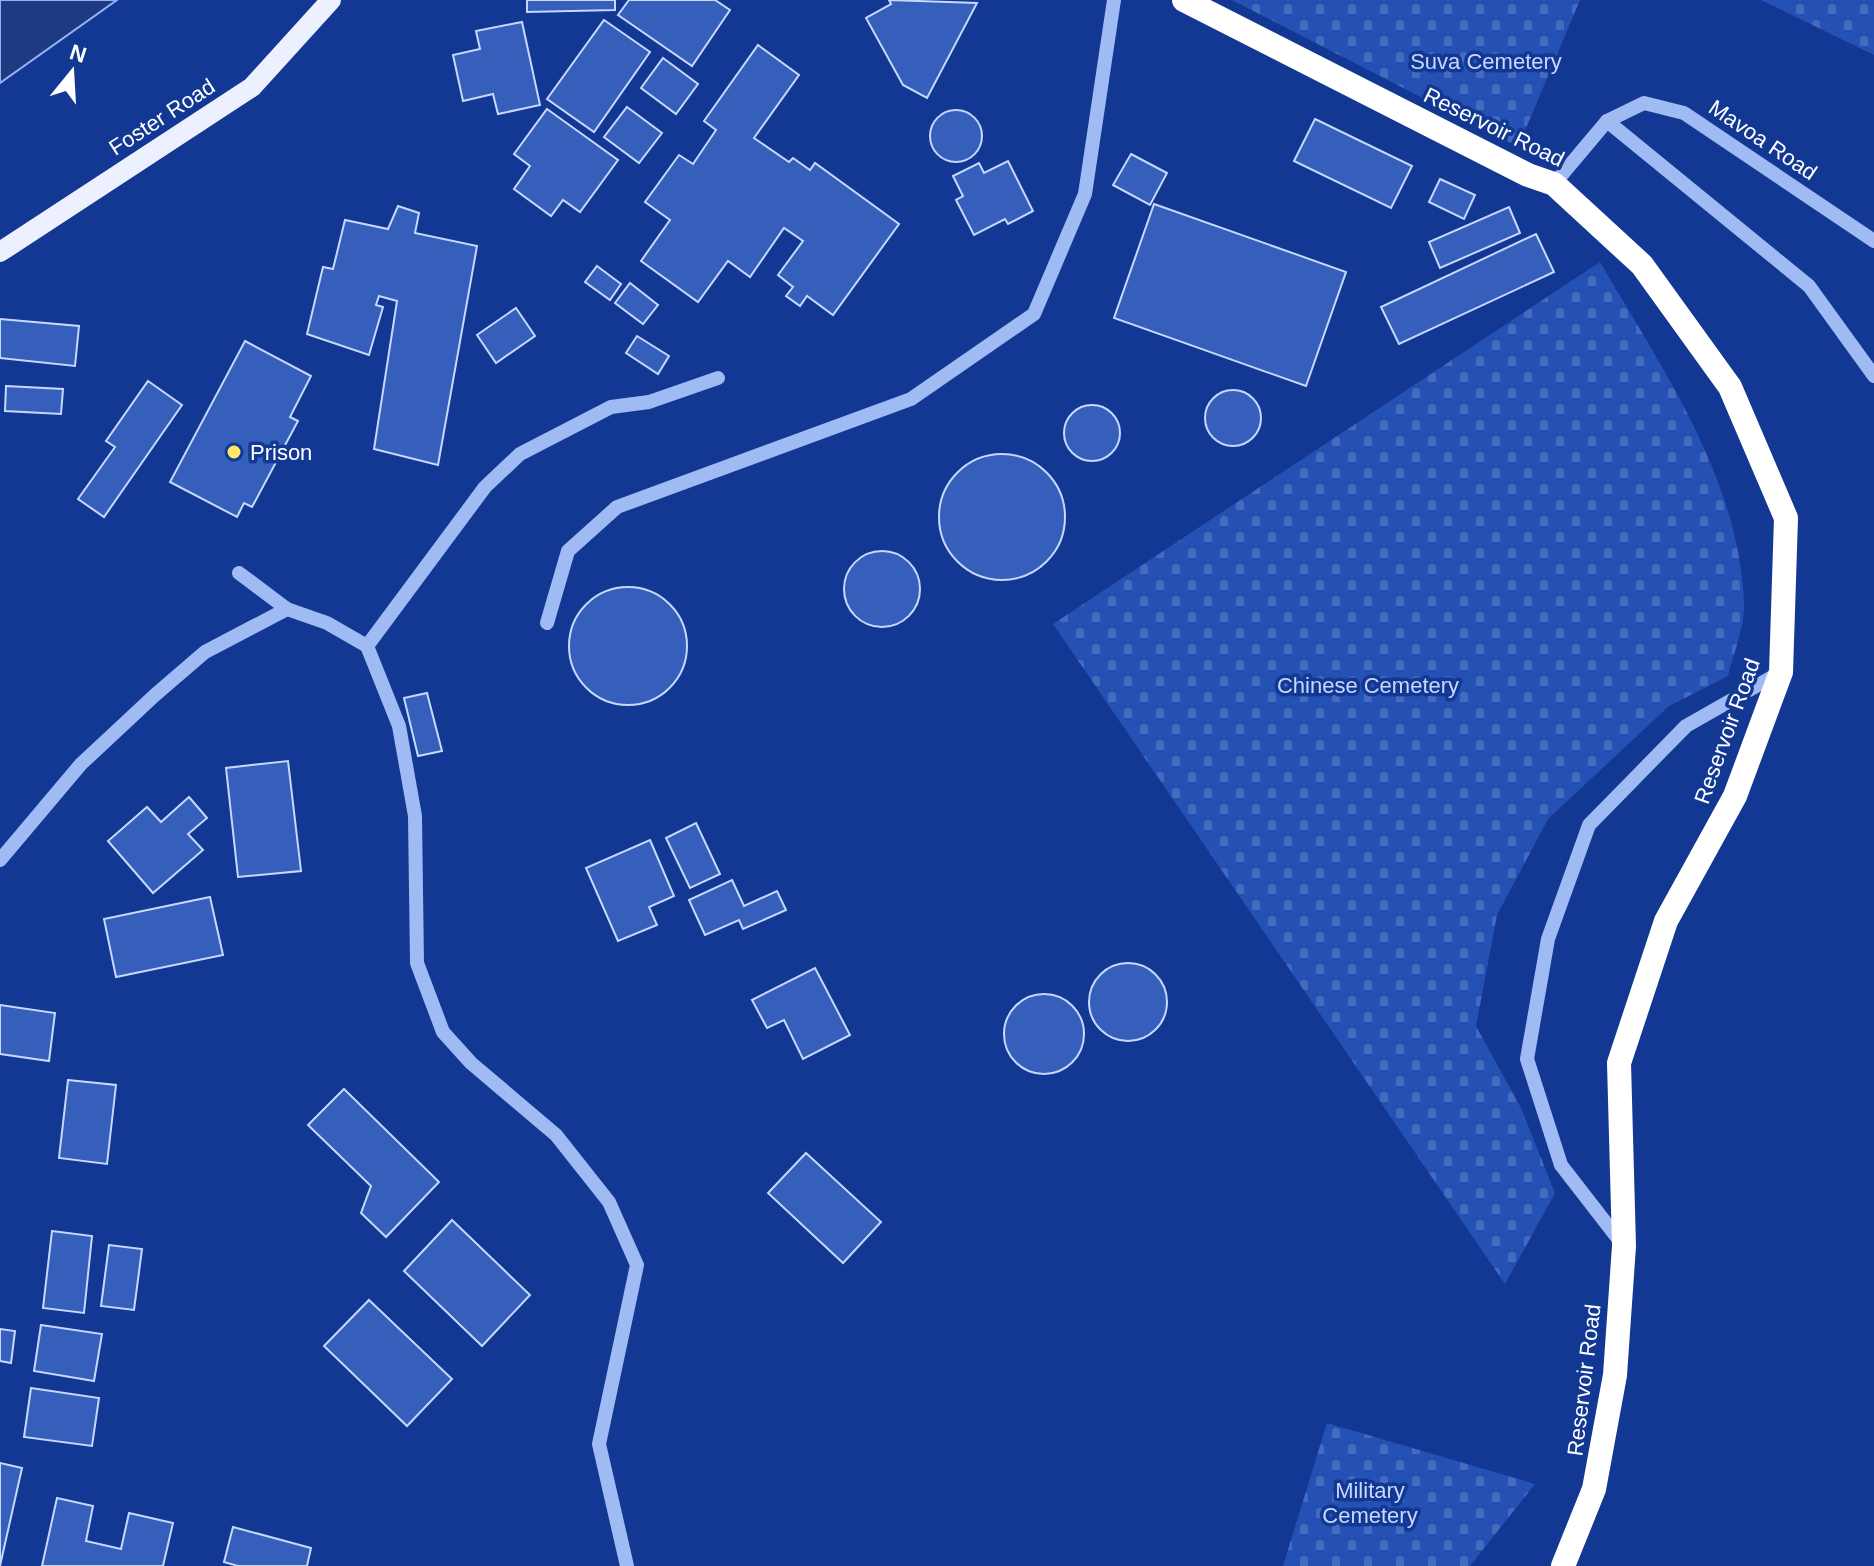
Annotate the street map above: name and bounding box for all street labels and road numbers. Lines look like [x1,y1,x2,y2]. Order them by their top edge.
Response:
street label: Foster Road [104,74,220,160]
street label: Reservoir Road [1420,82,1568,172]
street label: Mavoa Road [1704,95,1822,185]
street label: Reservoir Road [1689,655,1765,807]
street label: Reservoir Road [1562,1303,1606,1457]

